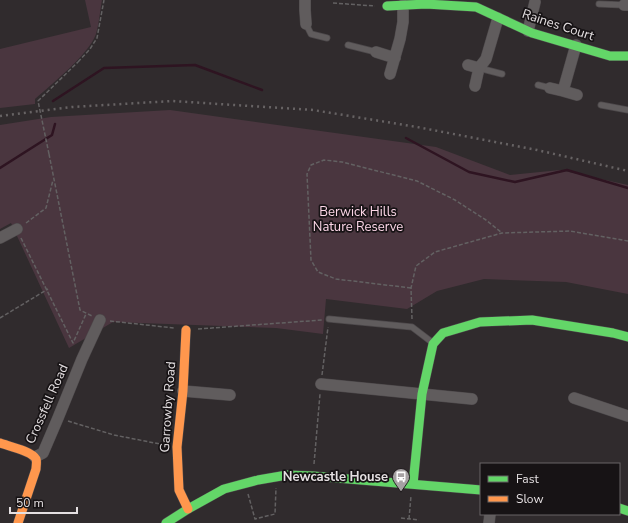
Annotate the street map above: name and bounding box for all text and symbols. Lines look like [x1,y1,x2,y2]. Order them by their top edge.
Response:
street label: Raines Court [520,5,597,45]
park label: Berwick Hills Nature Reserve [313,203,403,236]
street label: Crossfell Road [21,361,73,447]
street label: Garrowby Road [156,361,180,453]
legend [480,463,620,515]
bus stop icon: Newcastle House [391,467,411,492]
place label: Newcastle House [283,468,388,486]
text: Fast [516,471,539,487]
scale bar [10,489,77,515]
text: Slow [516,491,544,507]
text: 50 m [16,495,44,511]

